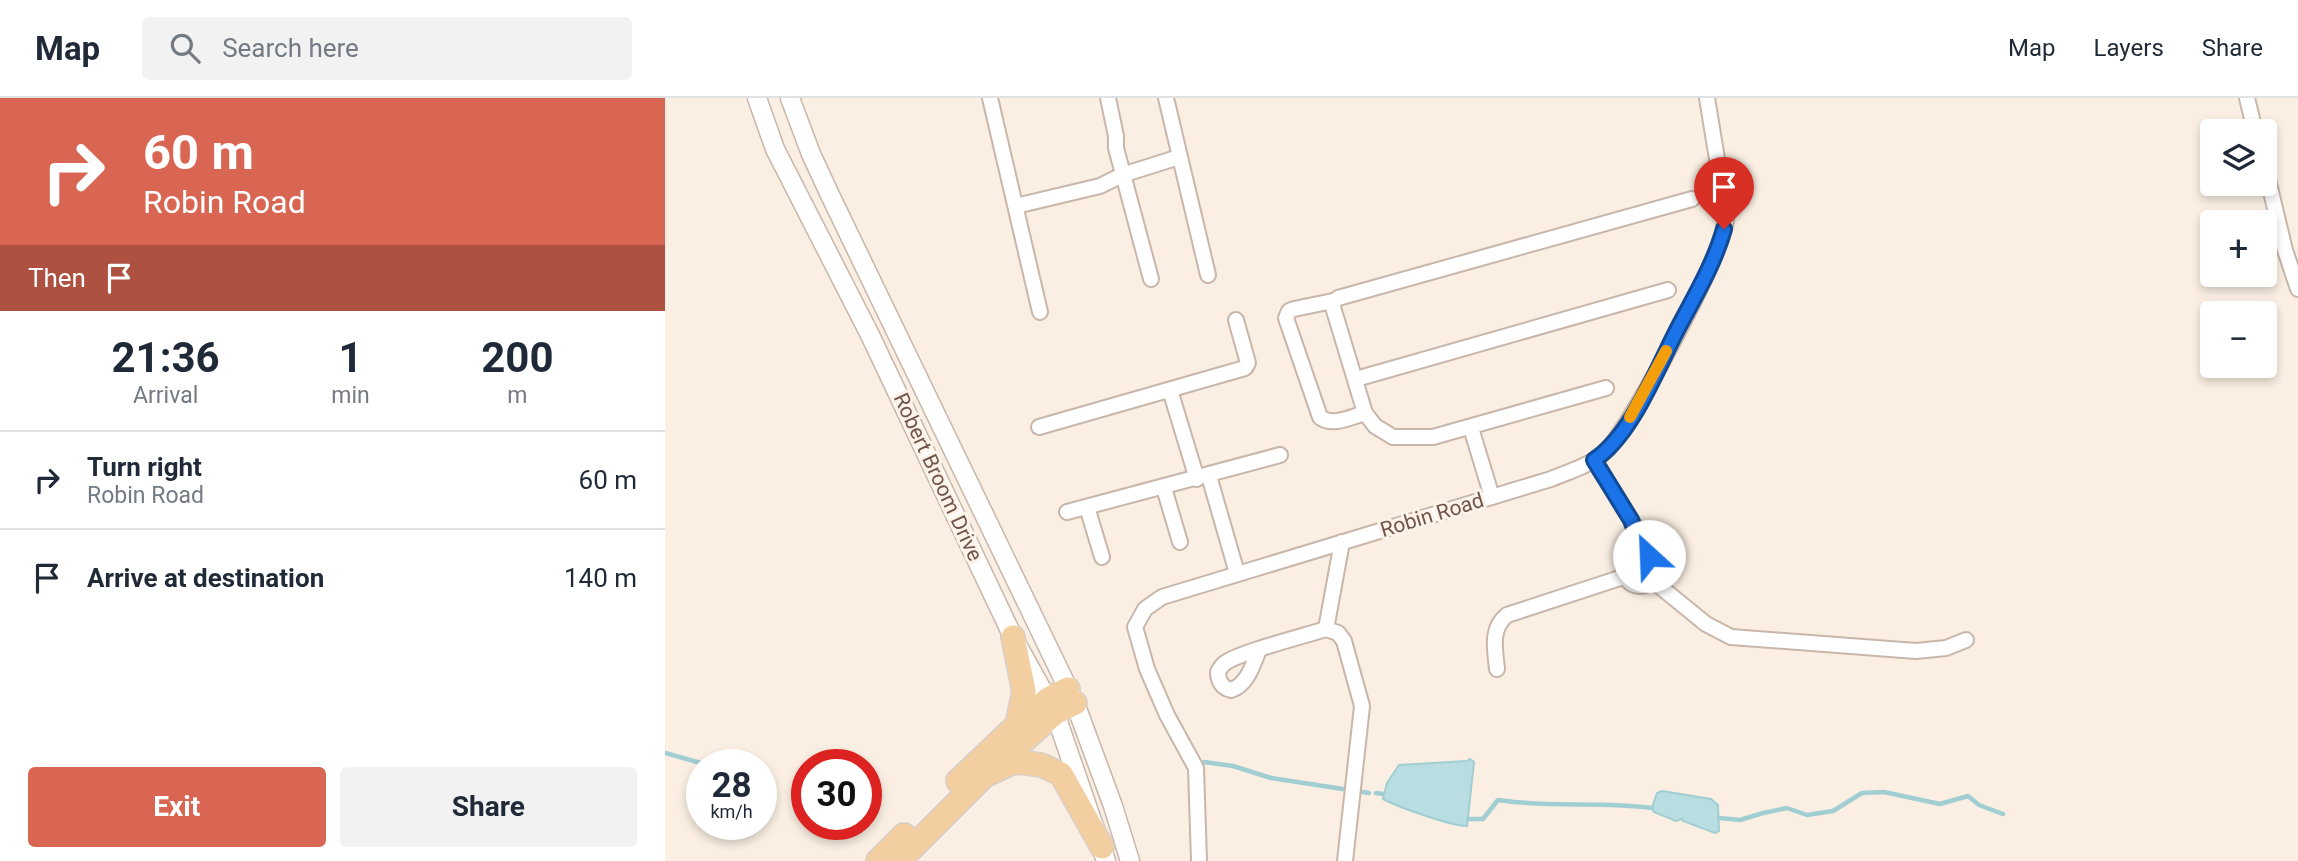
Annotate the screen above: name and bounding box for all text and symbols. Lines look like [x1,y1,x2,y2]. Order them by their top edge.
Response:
search box [142,17,632,80]
text: Map [35,29,100,68]
icon: search [166,29,204,67]
text: Search here [222,33,359,63]
text: Map [2008,34,2056,62]
text: Layers [2094,34,2164,62]
text: Share [2202,34,2263,62]
map controls [2200,119,2277,378]
button: layers [2200,119,2277,196]
text: 60 m [143,124,254,181]
icon: right [28,126,119,217]
pin [1694,157,1754,229]
icon: arrive [1705,168,1743,206]
text: Robin Road [143,183,306,221]
button: + [2200,210,2277,287]
icon: arrive [100,259,138,297]
text: Then [28,263,86,293]
button: − [2200,301,2277,378]
text: 21:36 [112,333,220,382]
text: 1 [338,333,363,382]
text: 200 [481,333,554,382]
text: Arrival [133,382,198,409]
text: min [331,382,370,409]
text: m [507,382,527,409]
street label: Robert Broom Drive [889,389,987,565]
text: Turn right [87,452,202,482]
icon: right [28,461,66,499]
text: 60 m [579,465,637,495]
text: Robin Road [87,482,204,509]
street label: Robin Road [1377,488,1487,542]
position arrow [1612,519,1686,593]
icon: arrive [28,559,66,597]
text: Arrive at destination [87,563,324,593]
text: 140 m [564,563,637,593]
speed limit sign: 30 [791,749,882,840]
text: 28 [711,765,752,806]
button: Exit [28,767,326,847]
button: Share [340,767,637,847]
text: km/h [710,801,753,822]

